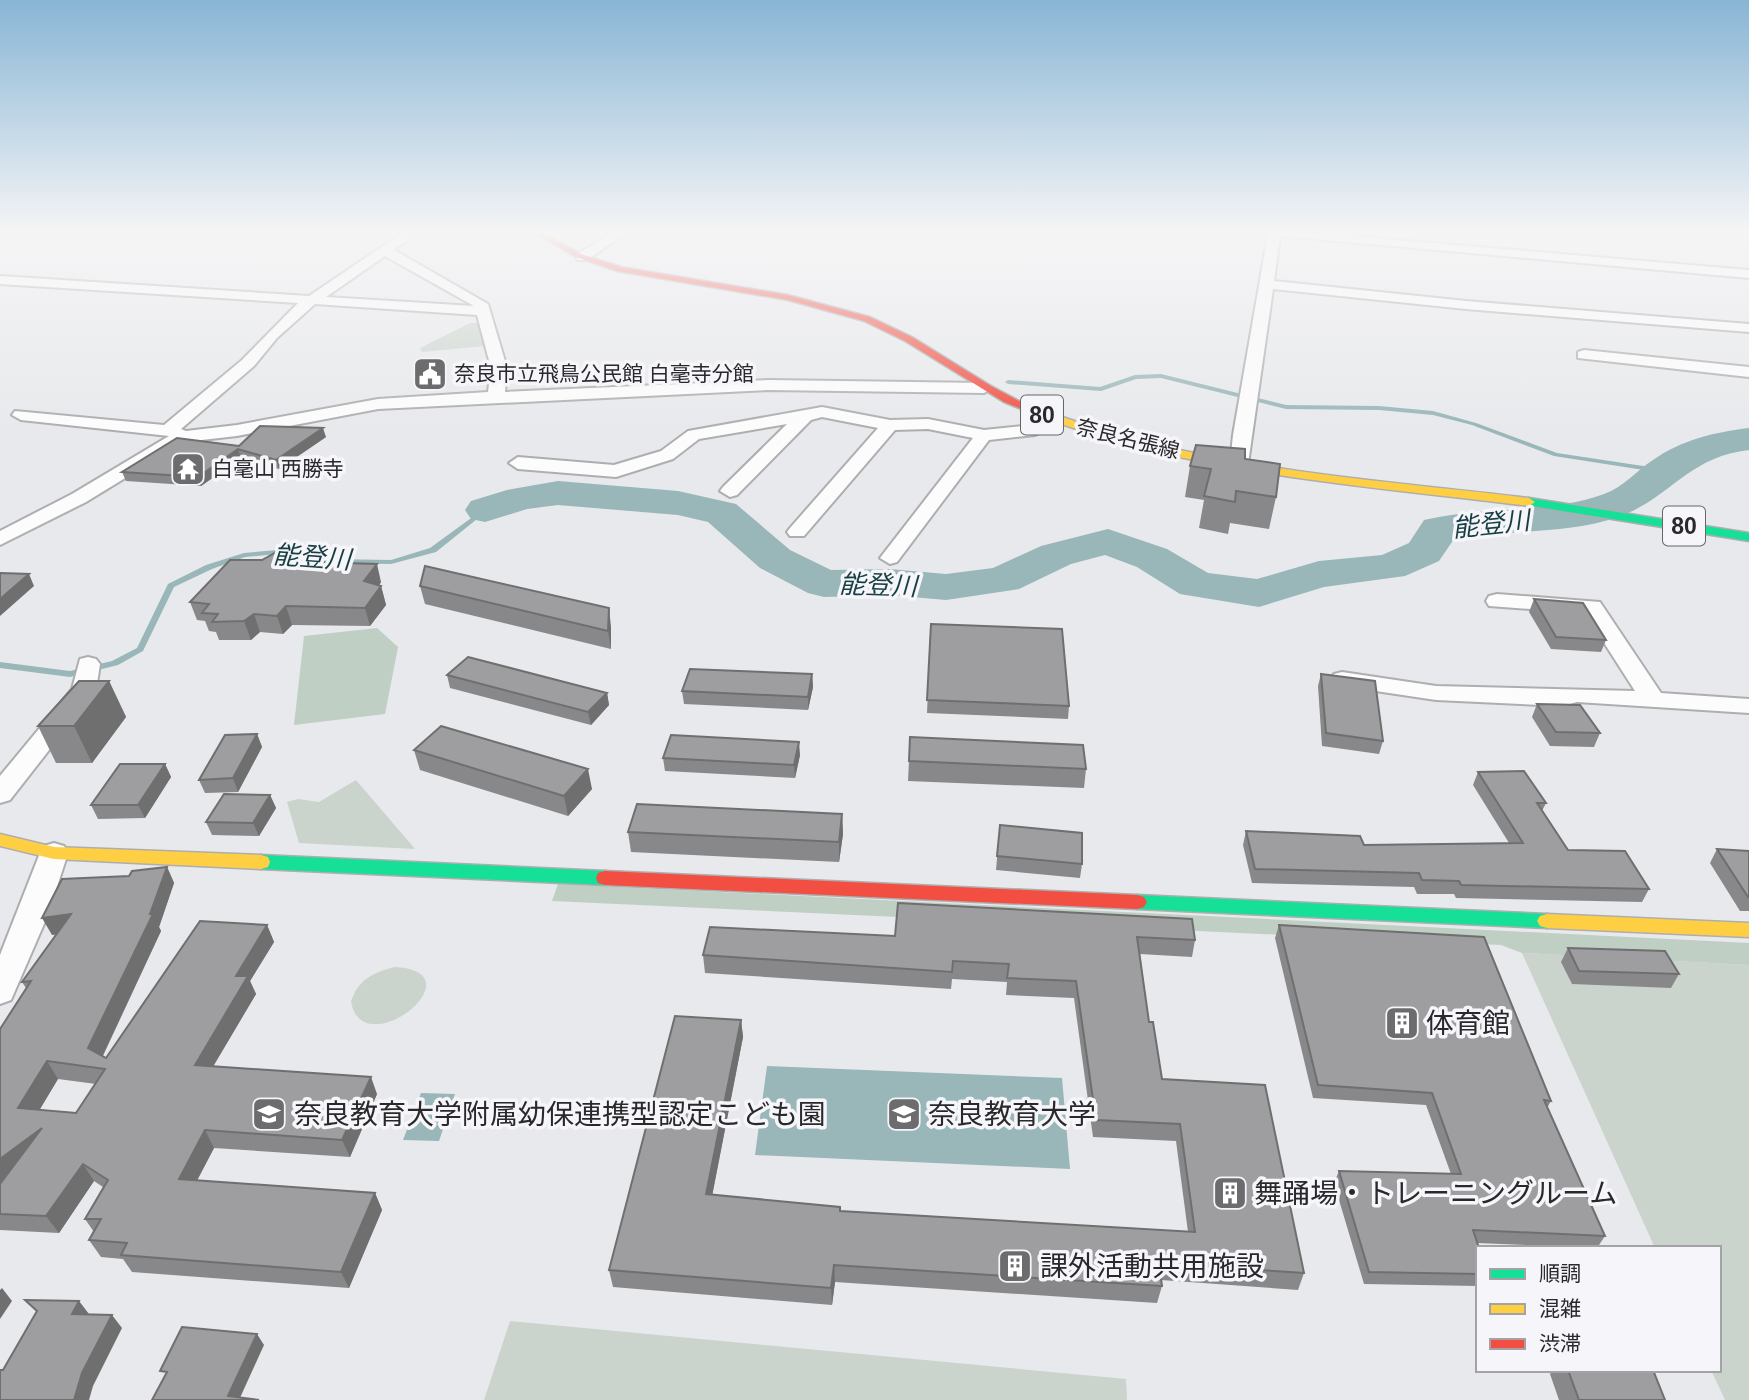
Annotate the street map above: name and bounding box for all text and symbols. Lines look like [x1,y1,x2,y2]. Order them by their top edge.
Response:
public building icon: 奈良市立飛鳥公民館 白毫寺分館 [411,355,449,393]
place label: 奈良市立飛鳥公民館 白毫寺分館 [454,362,754,385]
road number: 80 [1021,396,1063,434]
street label: 奈良名張線 [1074,415,1182,462]
temple icon: 白毫山 西勝寺 [169,450,207,488]
place label: 白毫山 西勝寺 [212,457,344,480]
water label: 能登川 [1451,505,1534,543]
road number: 80 [1663,506,1705,546]
water label: 能登川 [272,539,355,575]
water label: 能登川 [838,569,920,601]
building icon: 体育館 [1383,1004,1421,1042]
place label: 体育館 [1426,1008,1510,1039]
school or university icon: 奈良教育大学附属幼保連携型認定こども園 [250,1095,288,1133]
school or university icon: 奈良教育大学 [885,1095,923,1133]
place label: 奈良教育大学附属幼保連携型認定こども園 [294,1099,826,1130]
place label: 奈良教育大学 [928,1099,1096,1130]
building icon: 舞踊場・トレーニングルーム [1211,1174,1249,1212]
place label: 舞踊場・トレーニングルーム [1254,1178,1617,1209]
legend [1476,1246,1721,1372]
building icon: 課外活動共用施設 [996,1247,1034,1285]
place label: 課外活動共用施設 [1040,1251,1264,1282]
text: 順調 [1539,1262,1581,1285]
text: 混雑 [1539,1297,1581,1320]
text: 渋滞 [1539,1332,1581,1355]

